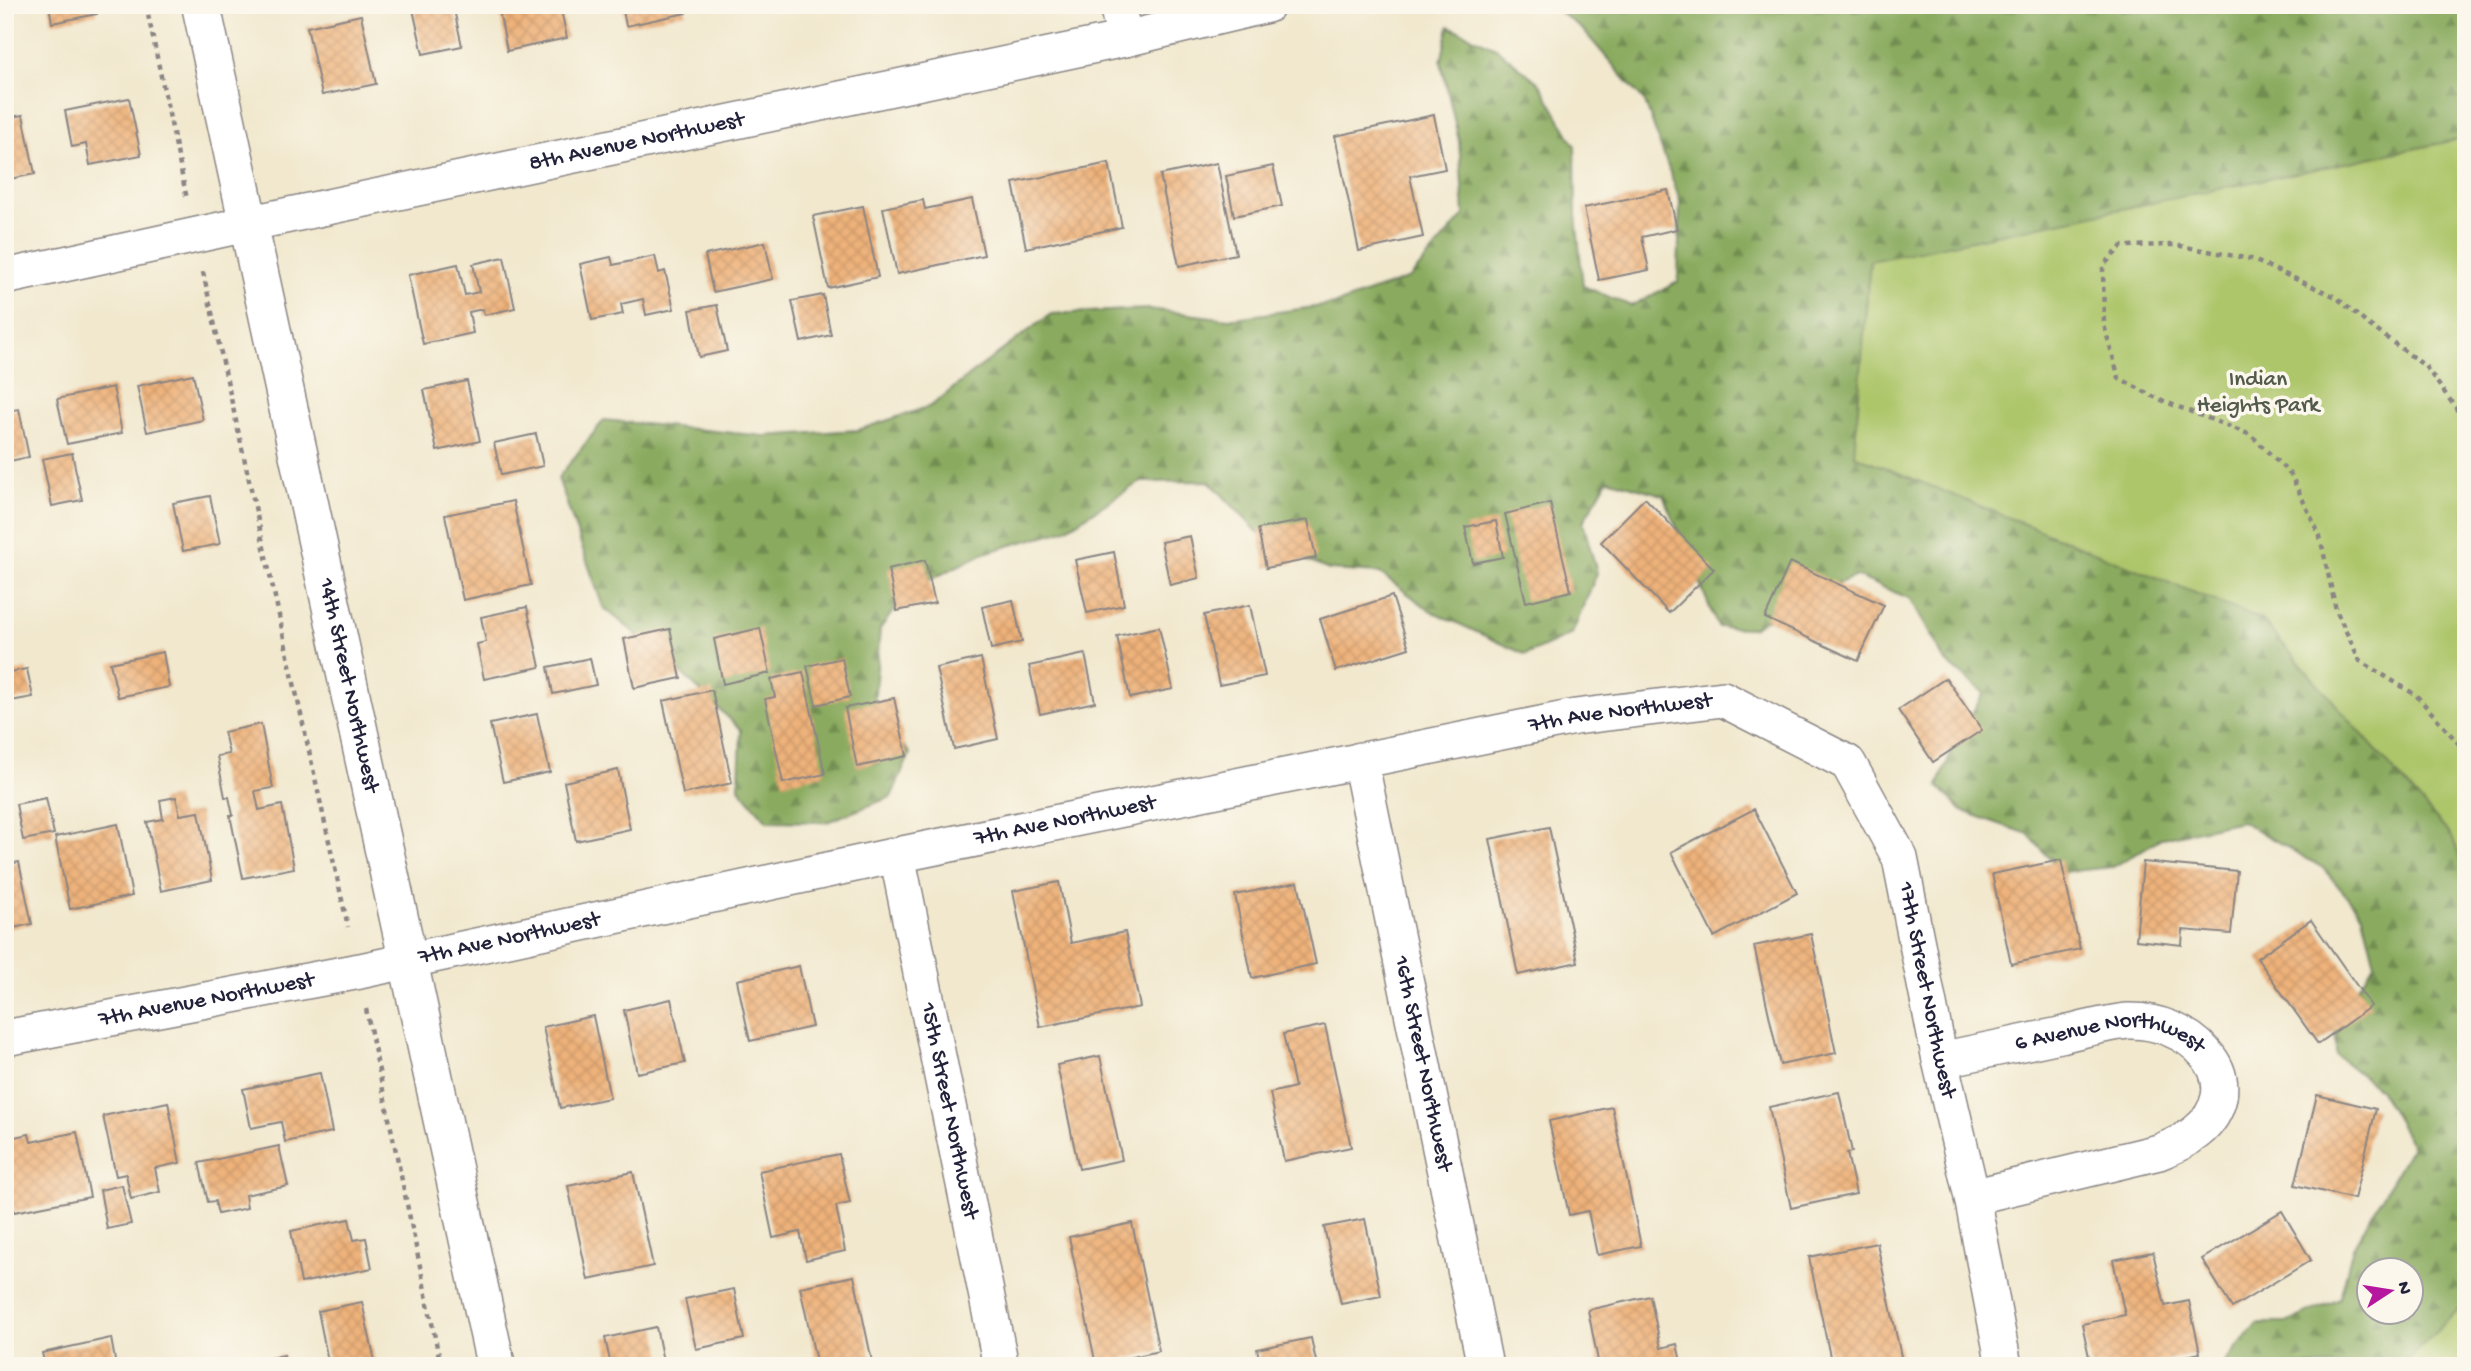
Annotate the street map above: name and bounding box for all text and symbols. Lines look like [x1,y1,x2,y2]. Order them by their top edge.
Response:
street label: 8th Avenue Northwest [527,106,748,178]
park label: Indian Heights Park [2197,367,2322,420]
street label: 14th Street Northwest [312,575,385,796]
street label: 7th Ave Northwest [1525,687,1715,740]
street label: 7th Ave Northwest [971,789,1160,853]
street label: 17th Street Northwest [1891,879,1962,1102]
street label: 7th Ave Northwest [415,906,604,972]
street label: 16th Street Northwest [1387,952,1458,1175]
street label: 7th Avenue Northwest [96,966,318,1034]
street label: 15th Street Northwest [914,999,985,1223]
street label: 6 Avenue Northwest [2012,1007,2212,1060]
north arrow [2356,1256,2426,1326]
text: N [2391,1280,2416,1297]

